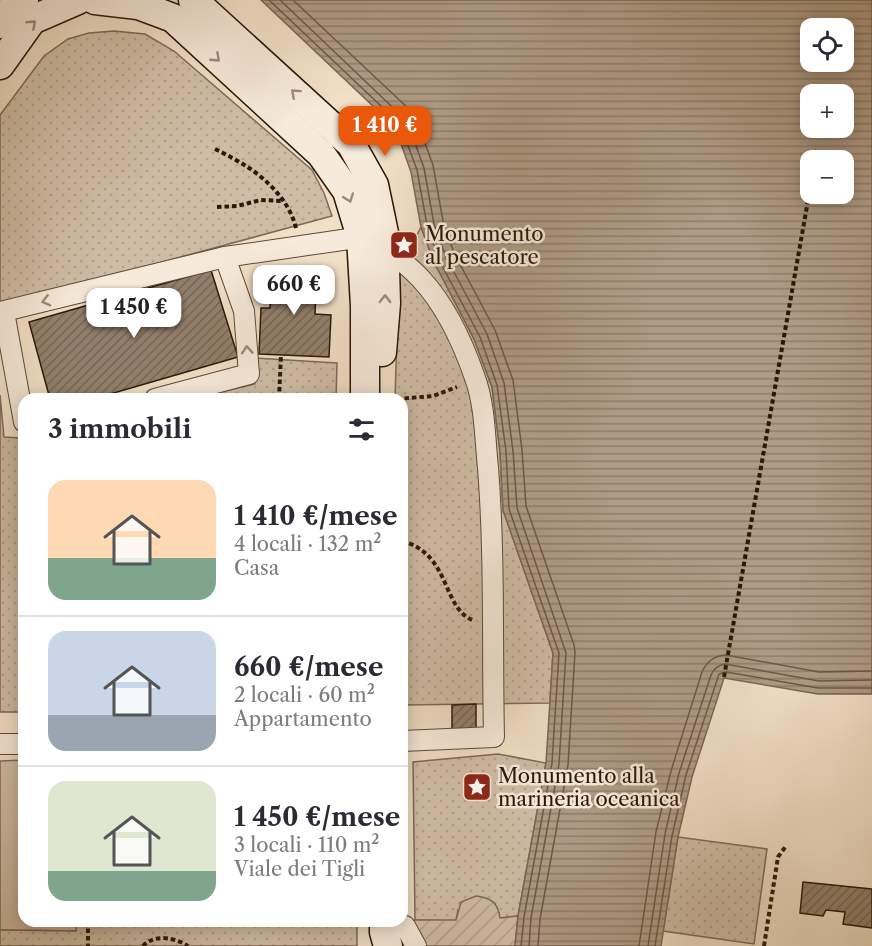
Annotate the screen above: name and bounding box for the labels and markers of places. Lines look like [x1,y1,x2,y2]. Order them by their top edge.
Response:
pin: 1 410 € [330,106,440,157]
place label: Monumento al pescatore [425,222,544,269]
place icon: Monumento al pescatore [388,229,420,261]
pin: 660 € [252,265,336,316]
pin: 1 450 € [79,288,189,339]
place label: Monumento alla marineria oceanica [498,764,680,811]
place icon: Monumento alla marineria oceanica [461,771,493,803]

